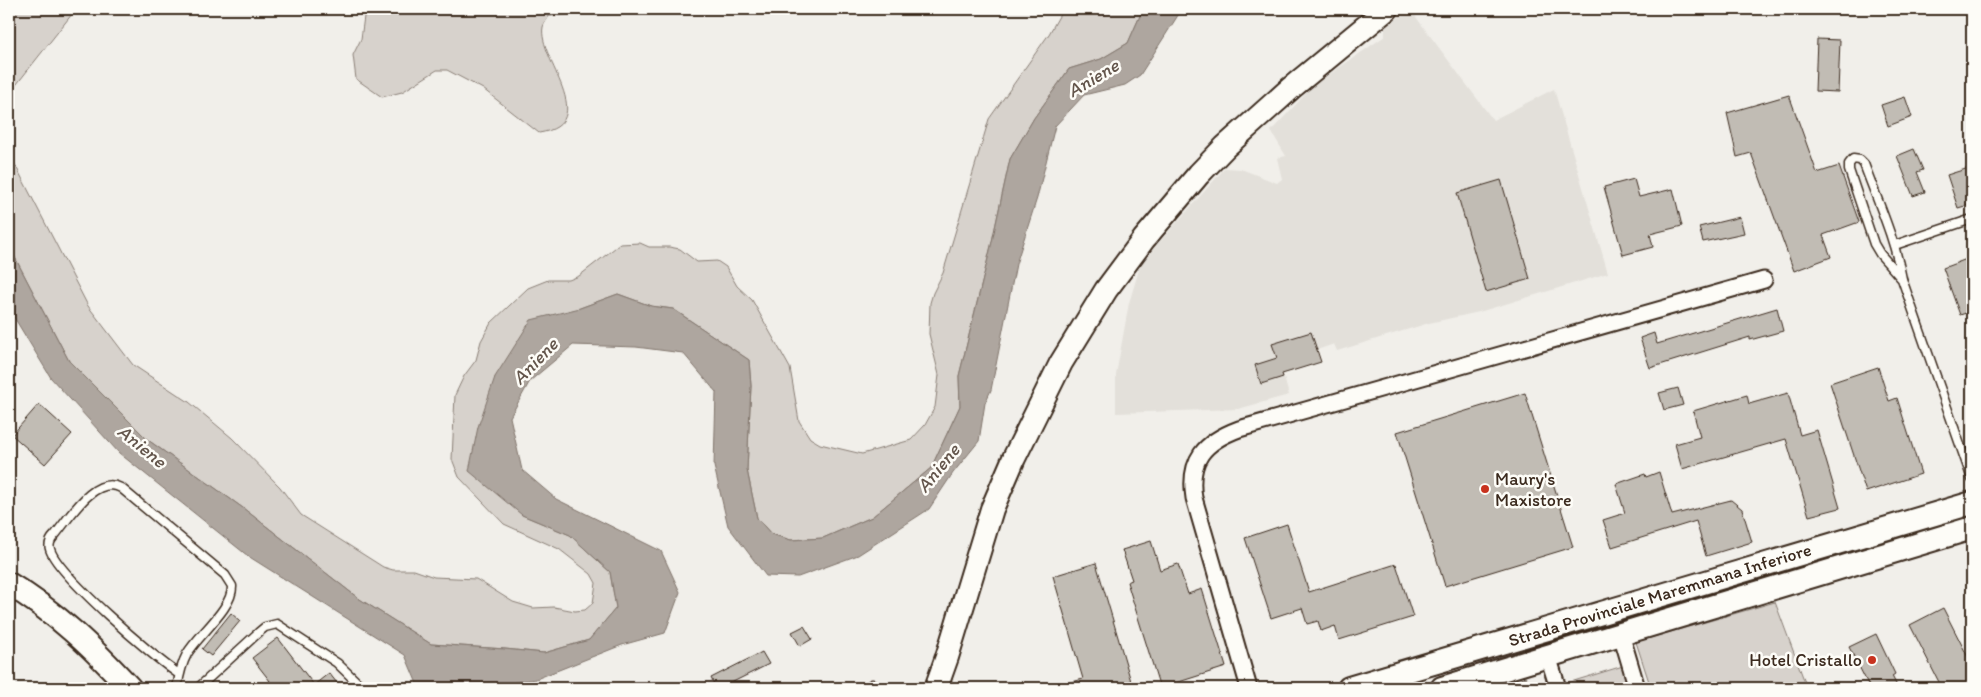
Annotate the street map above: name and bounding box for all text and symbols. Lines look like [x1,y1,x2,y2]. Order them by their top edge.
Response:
water label: Aniene [1063,53,1124,102]
water label: Aniene [507,332,563,389]
water label: Aniene [113,419,172,473]
water label: Aniene [911,438,965,497]
place label: Maury's Maxistore [1495,468,1572,511]
marker: Maury's Maxistore [1479,483,1491,495]
street label: Strada Provinciale Maremmana Inferiore [1506,538,1814,652]
place label: Hotel Cristallo [1749,649,1862,671]
marker: Hotel Cristallo [1866,654,1878,666]

